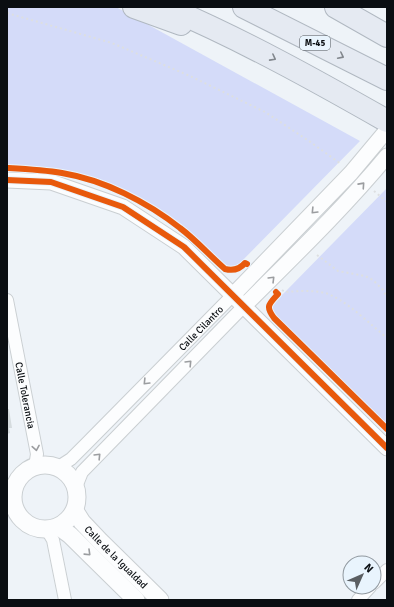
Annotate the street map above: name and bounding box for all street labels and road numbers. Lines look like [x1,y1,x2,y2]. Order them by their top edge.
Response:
road number: M-45 [300,36,330,50]
street label: Calle Cilantro [176,304,226,354]
street label: Calle Tolerancia [12,361,37,430]
street label: Calle de la Igualdad [82,524,150,591]

